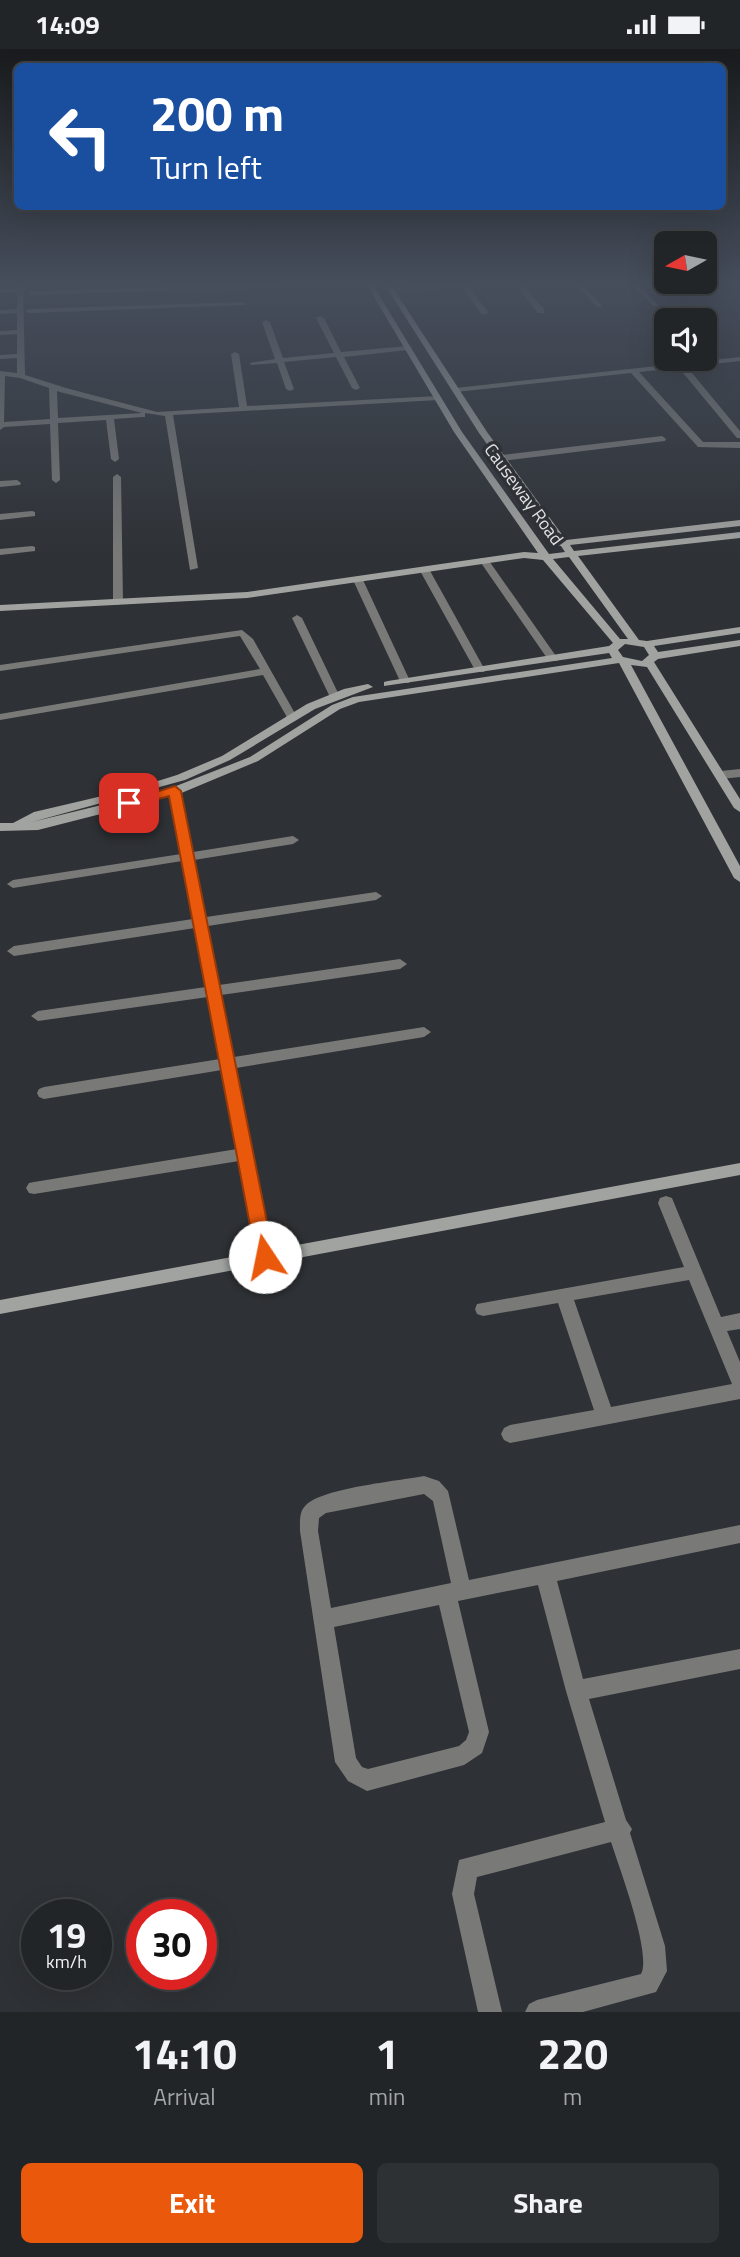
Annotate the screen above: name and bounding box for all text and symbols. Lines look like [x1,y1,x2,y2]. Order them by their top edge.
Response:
text: 14:09 [35,5,100,44]
text: 200 m [150,75,284,150]
icon: left [35,91,126,182]
text: Turn left [150,143,262,191]
north arrow [654,231,718,294]
map controls [654,231,717,371]
button: sound [654,308,717,371]
street label: Causeway Road [478,438,570,550]
pin [99,773,159,833]
icon: arrive [110,784,148,822]
position arrow [228,1220,302,1294]
speed limit sign: 30 [126,1899,217,1990]
text: 19 [47,1908,86,1962]
text: km/h [46,1948,87,1975]
text: 14:10 [132,2021,237,2085]
text: 1 [375,2021,399,2085]
text: 220 [537,2021,608,2085]
text: Arrival [153,2079,216,2114]
text: min [369,2079,405,2114]
text: m [563,2079,582,2114]
button: Exit [21,2163,363,2243]
button: Share [377,2163,719,2243]

